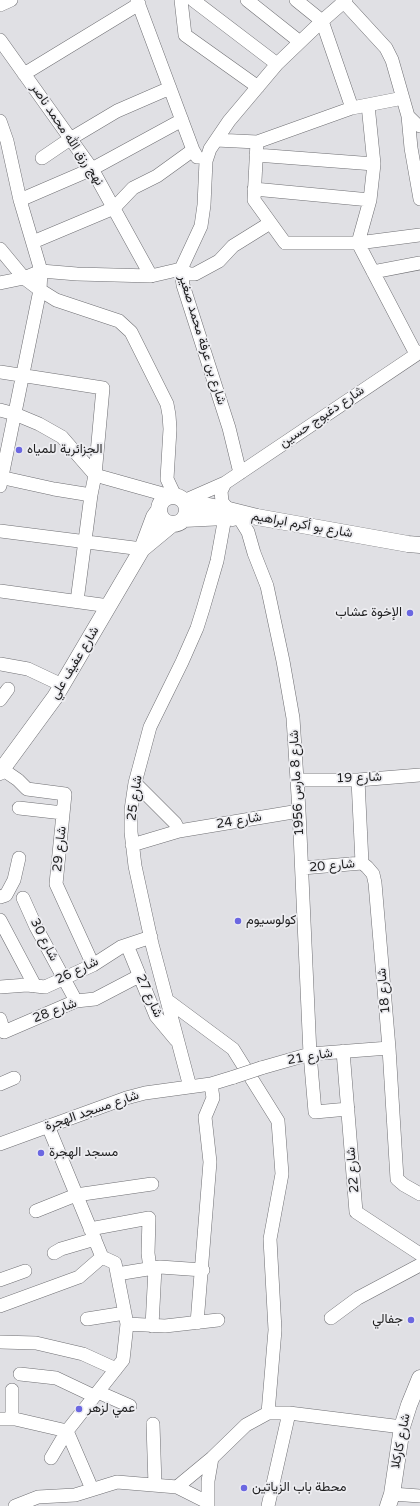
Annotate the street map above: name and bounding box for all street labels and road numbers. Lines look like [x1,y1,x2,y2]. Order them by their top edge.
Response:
street label: نهج رزق الله محمد ناصر [27,81,107,189]
street label: شارع بن عرفة محمد صغير [175,273,229,407]
street label: شارع دغبوج حسين [277,383,367,451]
street label: شارع بو أكرم ابراهيم [250,508,354,542]
street label: شارع عفيف علي [47,624,103,702]
street label: شارع 8 مارس 1956 [286,730,308,836]
street label: شارع 19 [336,769,382,787]
street label: شارع 25 [124,774,146,822]
street label: شارع 24 [215,809,263,833]
street label: شارع 29 [50,825,70,873]
street label: شارع 20 [308,856,356,876]
street label: شارع 30 [27,916,61,964]
street label: شارع 26 [53,954,101,988]
street label: شارع 18 [374,967,394,1015]
street label: شارع 27 [132,972,166,1020]
street label: شارع 28 [31,996,79,1026]
street label: شارع 21 [286,1045,334,1069]
street label: شارع مسجد الهجرة [43,1088,141,1134]
street label: شارع 22 [343,1146,363,1194]
street label: شارع كاركلا [388,1412,414,1470]

